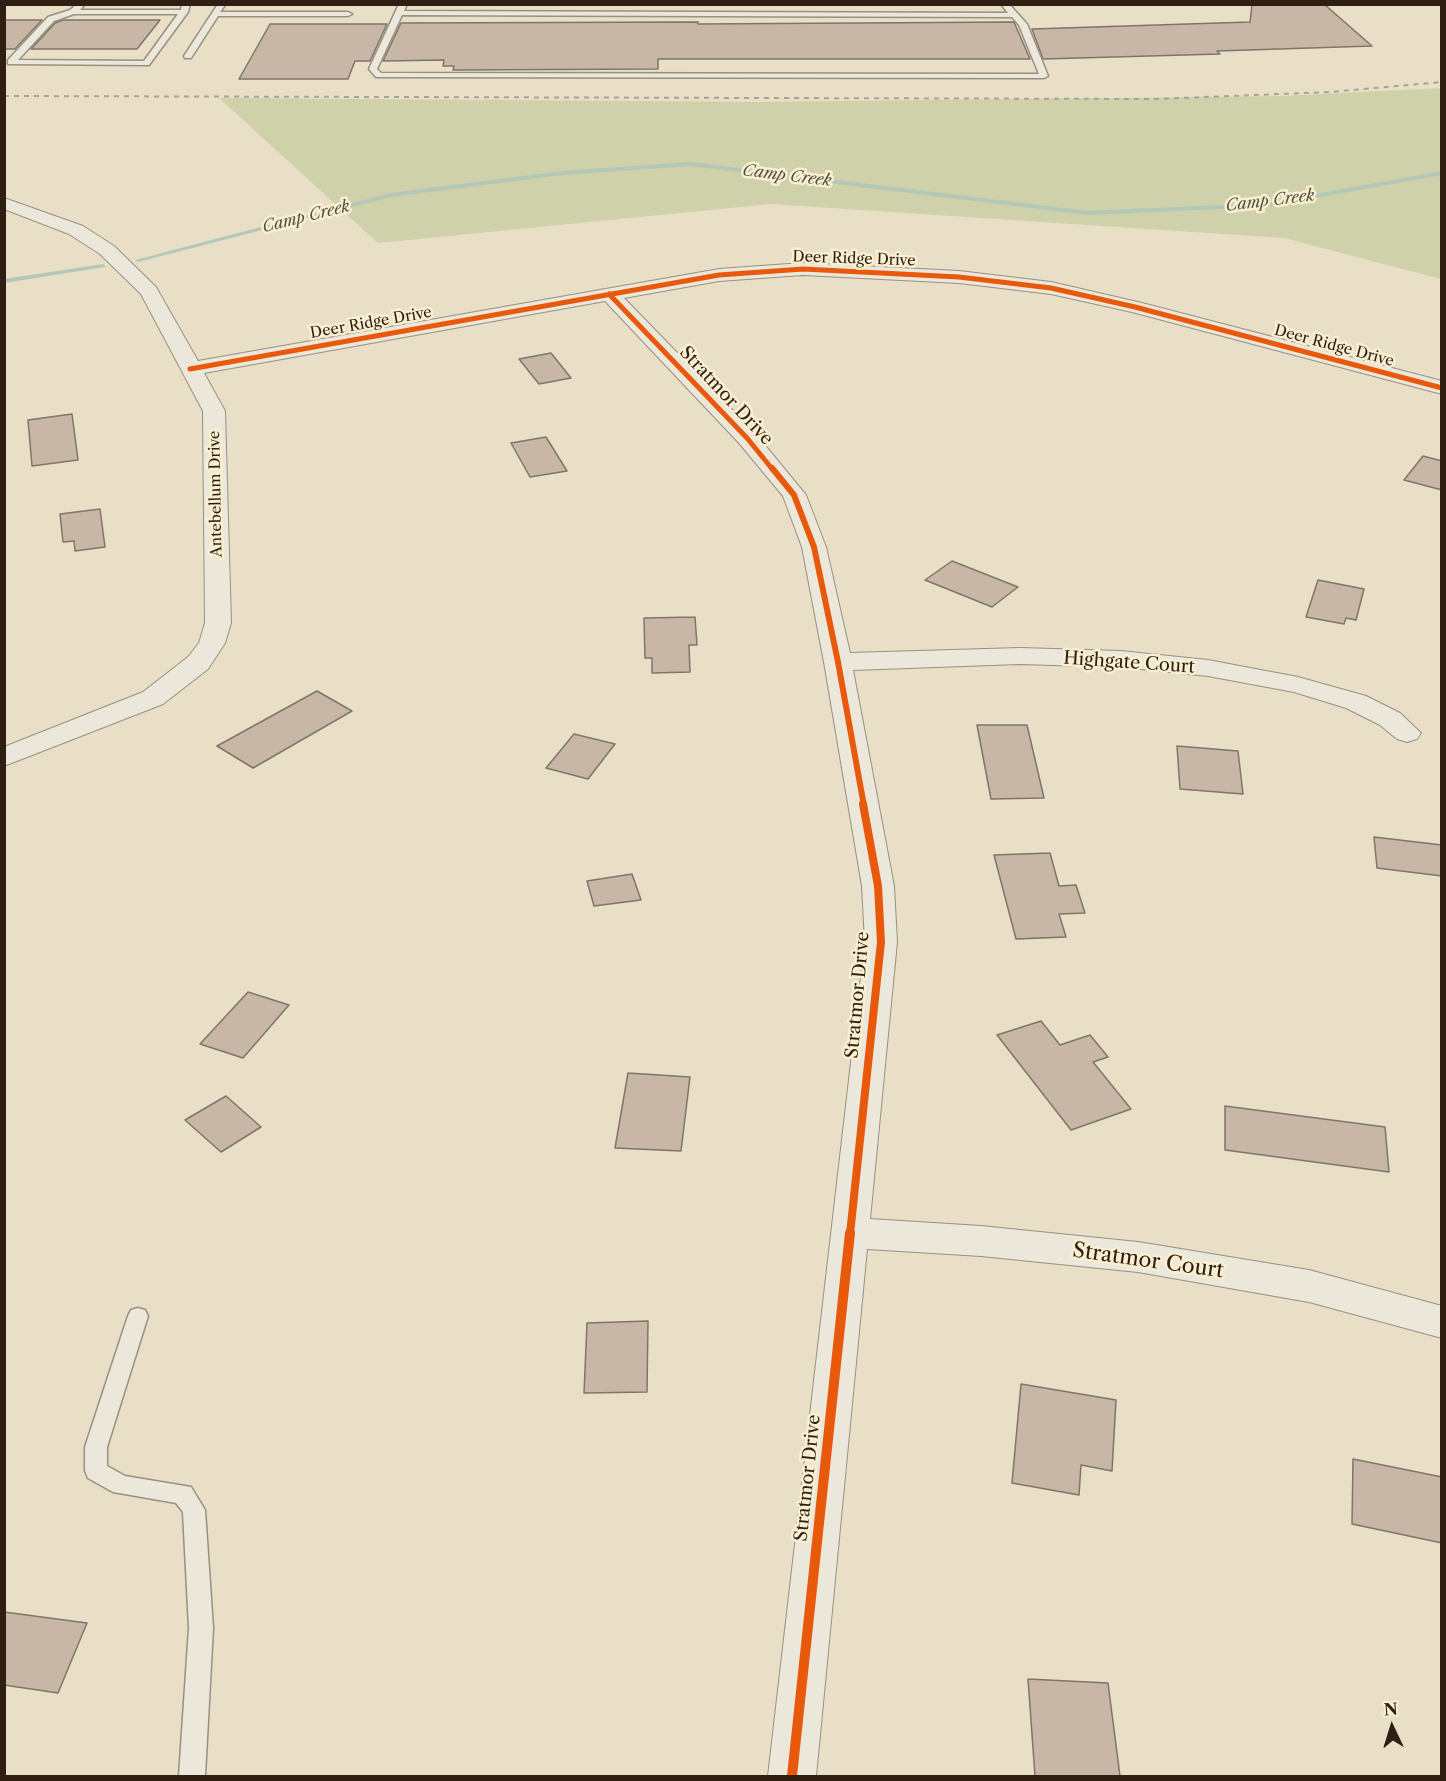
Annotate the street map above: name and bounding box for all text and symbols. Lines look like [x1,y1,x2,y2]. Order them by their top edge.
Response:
water label: Camp Creek [741,161,833,191]
water label: Camp Creek [1224,186,1316,216]
water label: Camp Creek [260,197,352,237]
street label: Deer Ridge Drive [792,248,916,270]
street label: Deer Ridge Drive [309,303,433,343]
street label: Deer Ridge Drive [1272,321,1396,371]
street label: Stratmor Drive [675,342,777,450]
street label: Antebellum Drive [206,430,226,558]
street label: Highgate Court [1063,648,1195,678]
street label: Stratmor Drive [842,931,874,1059]
street label: Stratmor Court [1071,1238,1225,1284]
street label: Stratmor Drive [791,1414,825,1542]
north arrow [1362,1697,1422,1757]
text: N [1383,1699,1398,1720]

